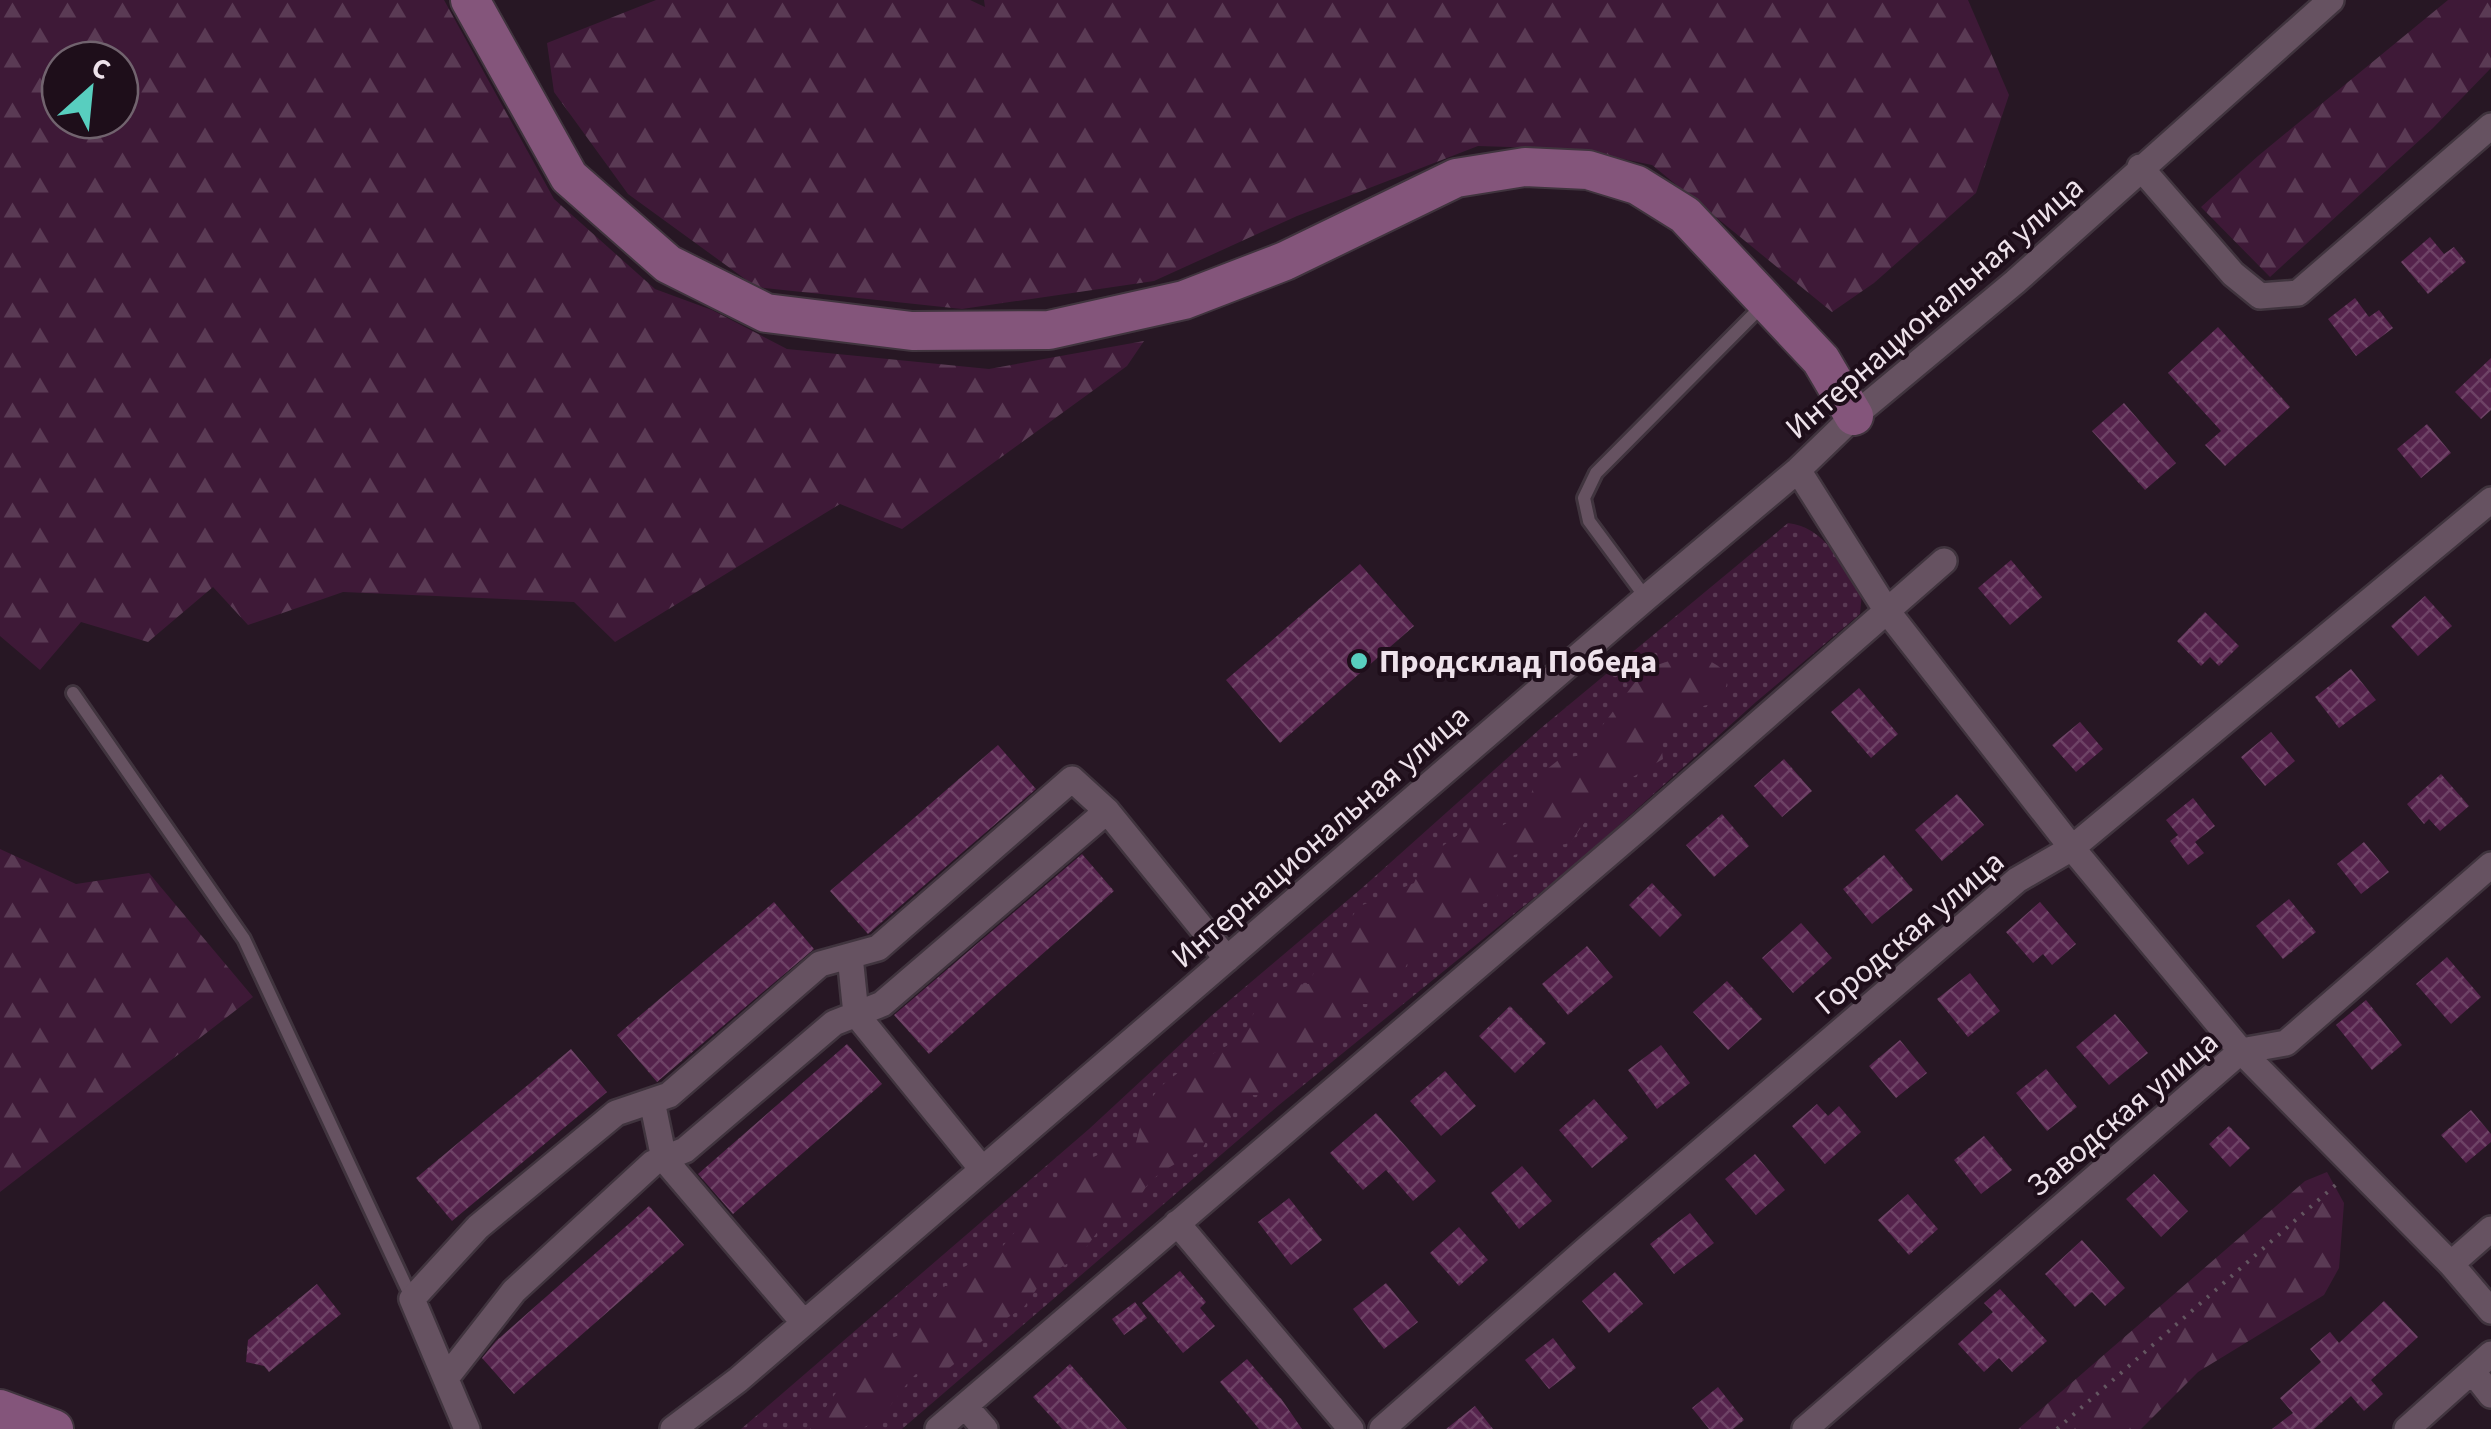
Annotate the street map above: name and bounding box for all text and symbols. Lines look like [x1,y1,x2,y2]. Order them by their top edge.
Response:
north arrow [40,40,140,140]
text: С [85,47,117,90]
street label: Интернациональная улица [1775,165,2094,450]
place label: Продсклад Победа [1379,639,1657,685]
marker: Продсклад Победа [1348,650,1370,672]
street label: Интернациональная улица [1161,694,1480,979]
street label: Городская улица [1805,840,2014,1026]
street label: Заводская улица [2017,1020,2228,1208]

